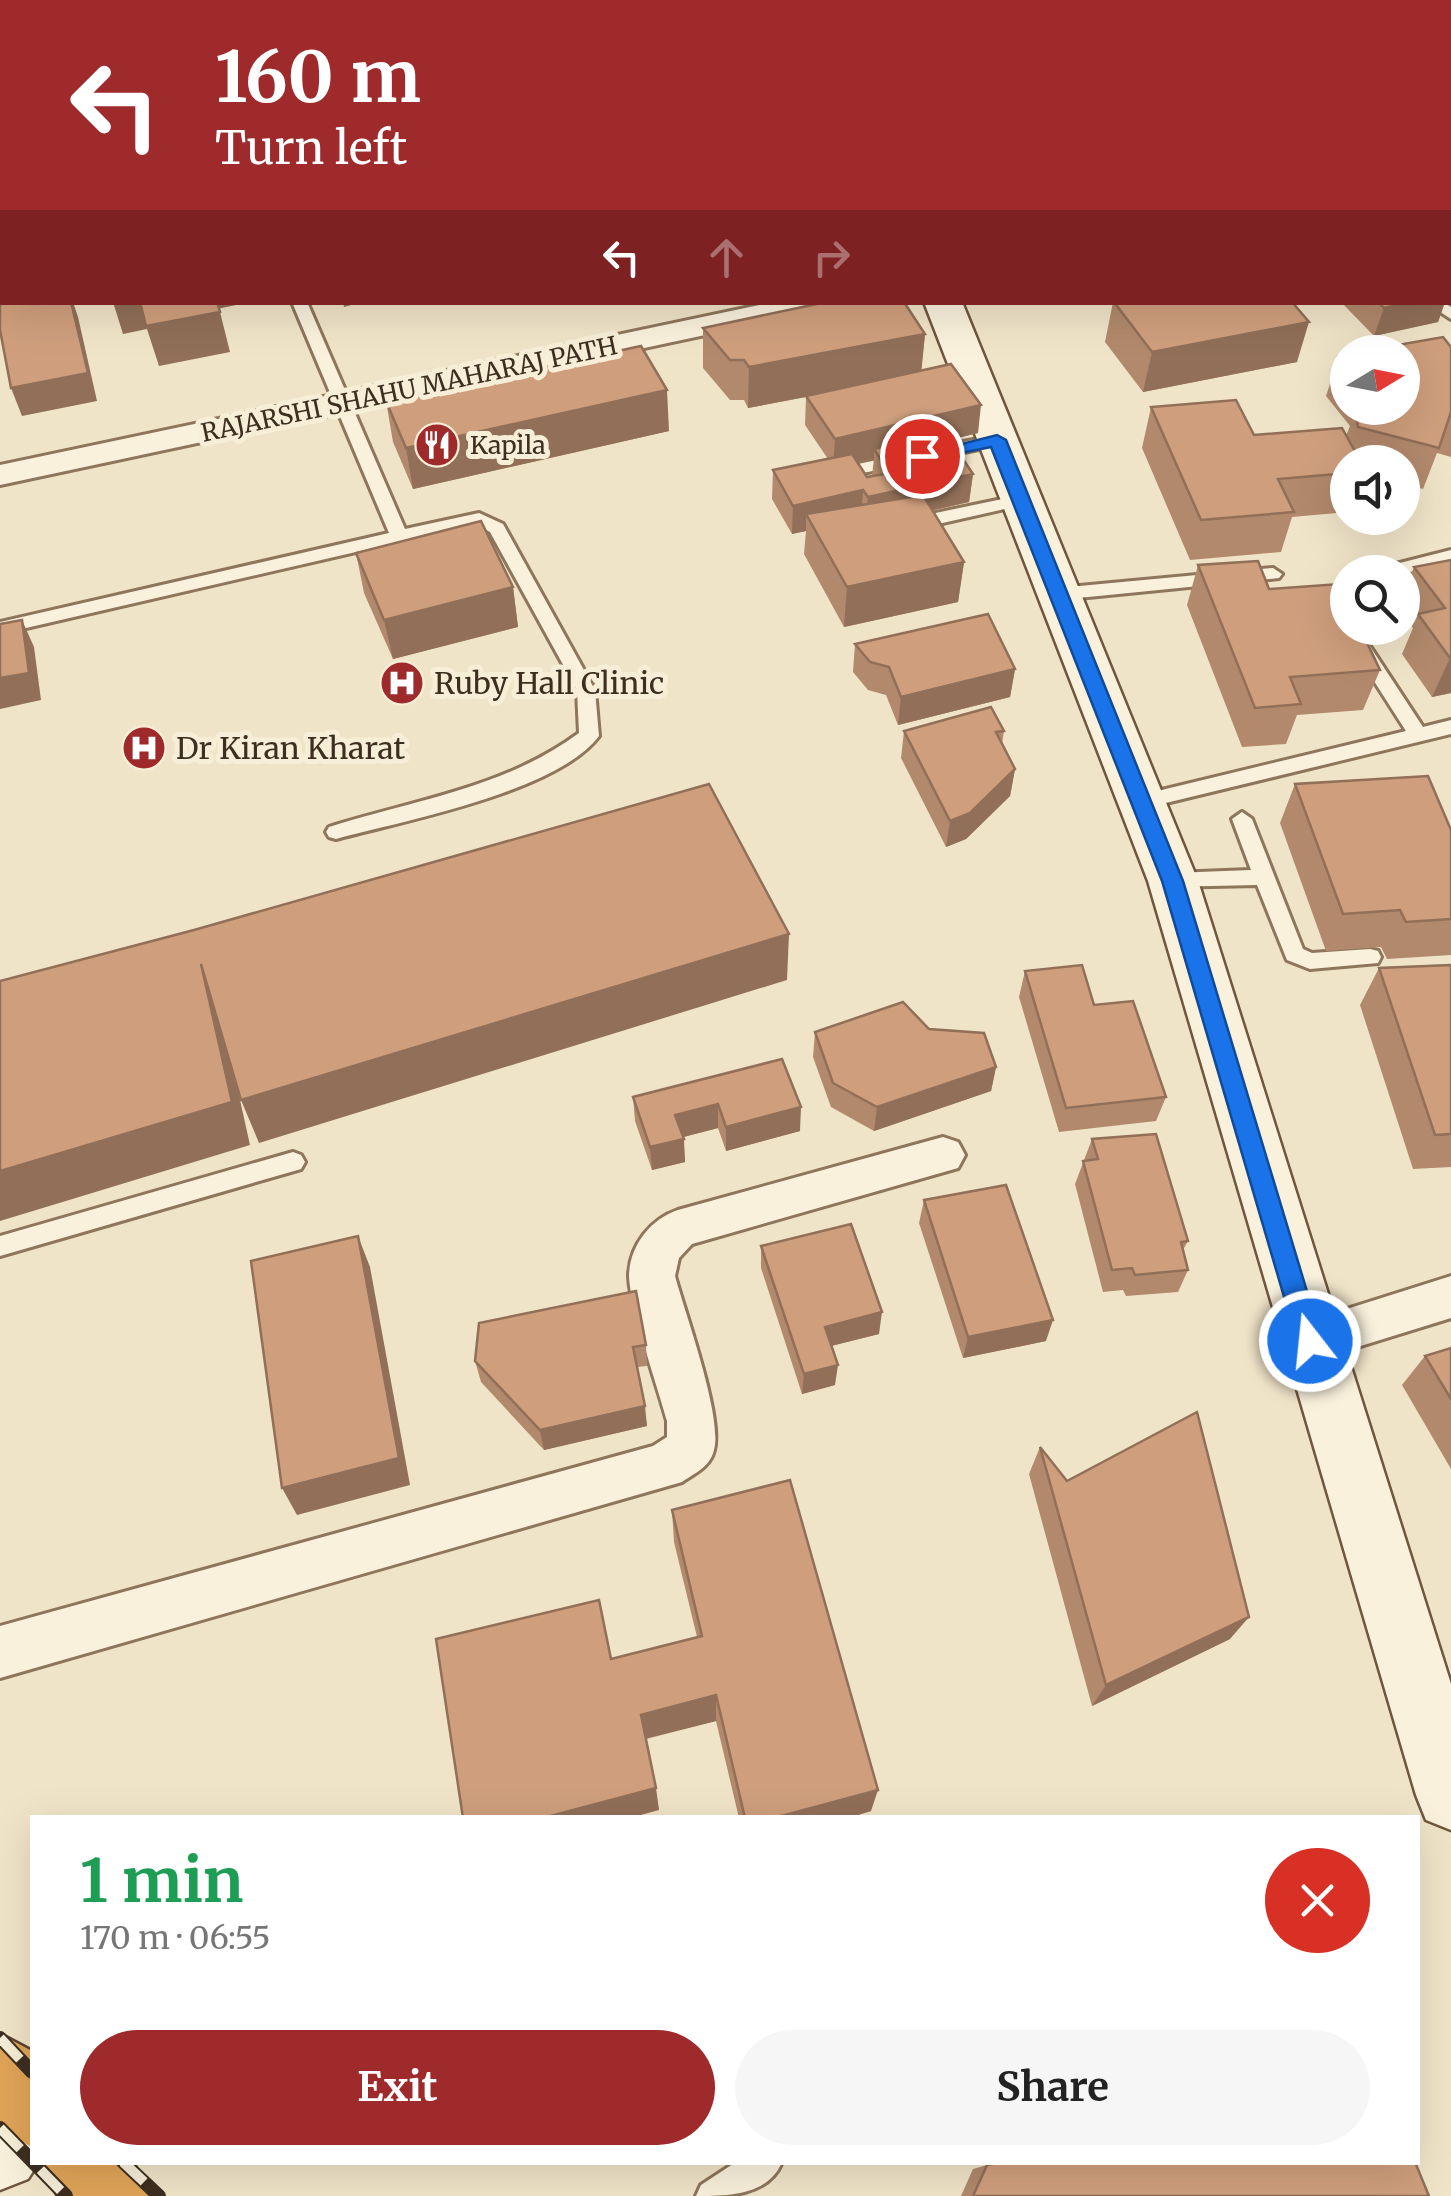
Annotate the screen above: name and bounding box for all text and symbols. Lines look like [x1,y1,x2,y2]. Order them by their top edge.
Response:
text: 160 m [215,33,421,121]
icon: left [50,40,180,170]
text: Turn left [215,120,407,176]
icon: left [594,230,649,285]
icon: ahead [699,230,754,285]
icon: right [804,230,859,285]
street label: RAJARSHI SHAHU MAHARAJ PATH [198,329,620,449]
north arrow [1330,335,1420,425]
map controls [1330,335,1420,645]
pin [880,414,965,499]
restaurant icon: Kapila [414,422,460,468]
place label: Kapila [470,429,546,461]
icon: arrive [895,429,950,484]
button: sound [1330,445,1420,535]
button: search [1330,555,1420,645]
hospital icon: Ruby Hall Clinic [379,660,425,706]
place label: Ruby Hall Clinic [434,664,664,702]
hospital icon: Dr Kiran Kharat [121,725,167,771]
place label: Dr Kiran Kharat [176,729,405,767]
position arrow [1258,1289,1362,1393]
text: 1 min [80,1843,243,1918]
button: close [1265,1848,1370,1953]
text: 170 m · 06:55 [80,1918,270,1958]
button: Exit [80,2030,715,2145]
button: Share [735,2030,1370,2145]

